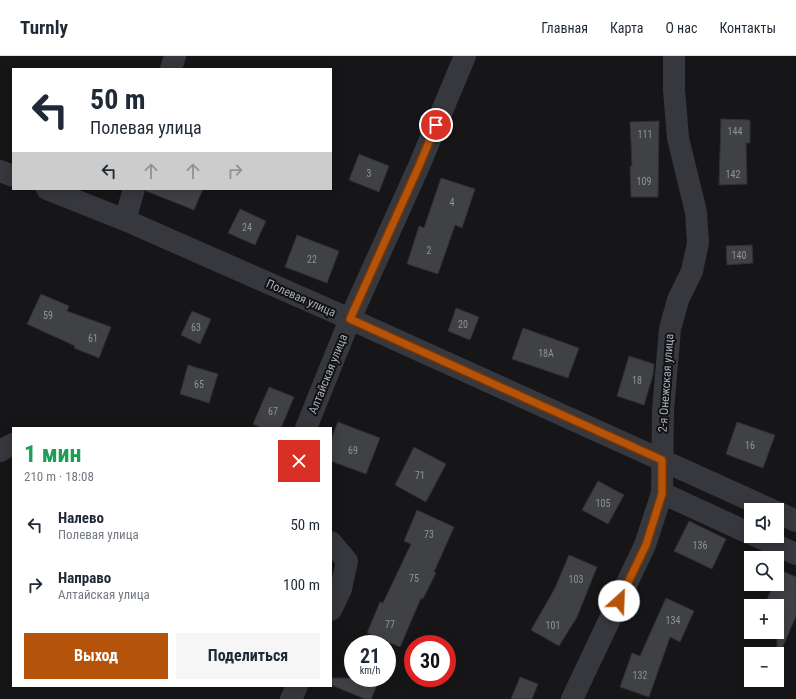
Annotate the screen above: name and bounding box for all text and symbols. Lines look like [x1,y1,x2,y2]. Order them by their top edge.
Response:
text: Turnly [20,16,68,39]
text: Главная [541,20,588,36]
text: Карта [610,20,643,36]
text: О нас [665,20,697,36]
text: Контакты [719,20,776,36]
text: 50 m [90,83,146,116]
icon: left [24,84,76,136]
pin [419,108,453,142]
icon: arrive [425,114,447,136]
text: Полевая улица [90,117,202,138]
house number: 144 [728,126,742,137]
house number: 111 [638,129,652,140]
icon: left [98,160,120,182]
icon: ahead [140,160,162,182]
icon: ahead [182,160,204,182]
icon: right [224,160,246,182]
house number: 3 [367,168,372,179]
house number: 142 [726,169,740,180]
house number: 109 [637,176,651,187]
house number: 4 [450,197,455,208]
house number: 24 [242,222,252,233]
house number: 2 [427,245,432,256]
house number: 140 [732,250,746,261]
house number: 22 [307,254,317,265]
street label: Полевая улица [264,276,338,320]
house number: 59 [43,310,53,321]
house number: 20 [458,319,468,330]
house number: 63 [191,322,201,333]
street label: Алтайская улица [306,332,350,416]
house number: 61 [88,333,98,344]
street label: 2-я Онежская улица [656,333,676,433]
house number: 18А [538,348,554,359]
house number: 18 [632,375,642,386]
house number: 65 [194,379,204,390]
house number: 67 [268,406,278,417]
text: 1 мин [24,440,82,468]
button: close [278,440,320,482]
house number: 16 [745,440,755,451]
house number: 69 [348,445,358,456]
text: 210 m · 18:08 [24,469,94,484]
house number: 71 [415,470,425,481]
house number: 105 [596,498,610,509]
map controls [744,503,784,687]
button: sound [744,503,784,543]
text: Налево [58,509,104,527]
icon: left [24,514,46,536]
text: 50 m [290,516,320,534]
text: Полевая улица [58,527,139,542]
house number: 73 [424,529,434,540]
house number: 136 [693,540,707,551]
button: search [744,551,784,591]
text: Направо [58,569,111,587]
house number: 75 [409,573,419,584]
icon: right [24,574,46,596]
house number: 103 [569,574,583,585]
text: 100 m [283,576,320,594]
position arrow [598,580,640,622]
text: Алтайская улица [58,587,150,602]
button: + [744,599,784,639]
house number: 134 [666,615,680,626]
house number: 77 [385,619,395,630]
house number: 101 [546,620,560,631]
button: Выход [24,633,168,679]
button: Поделиться [176,633,320,679]
speed limit sign: 30 [404,635,456,687]
text: 21 [360,644,380,668]
button: − [744,647,784,687]
text: km/h [360,665,380,676]
house number: 132 [633,670,647,681]

